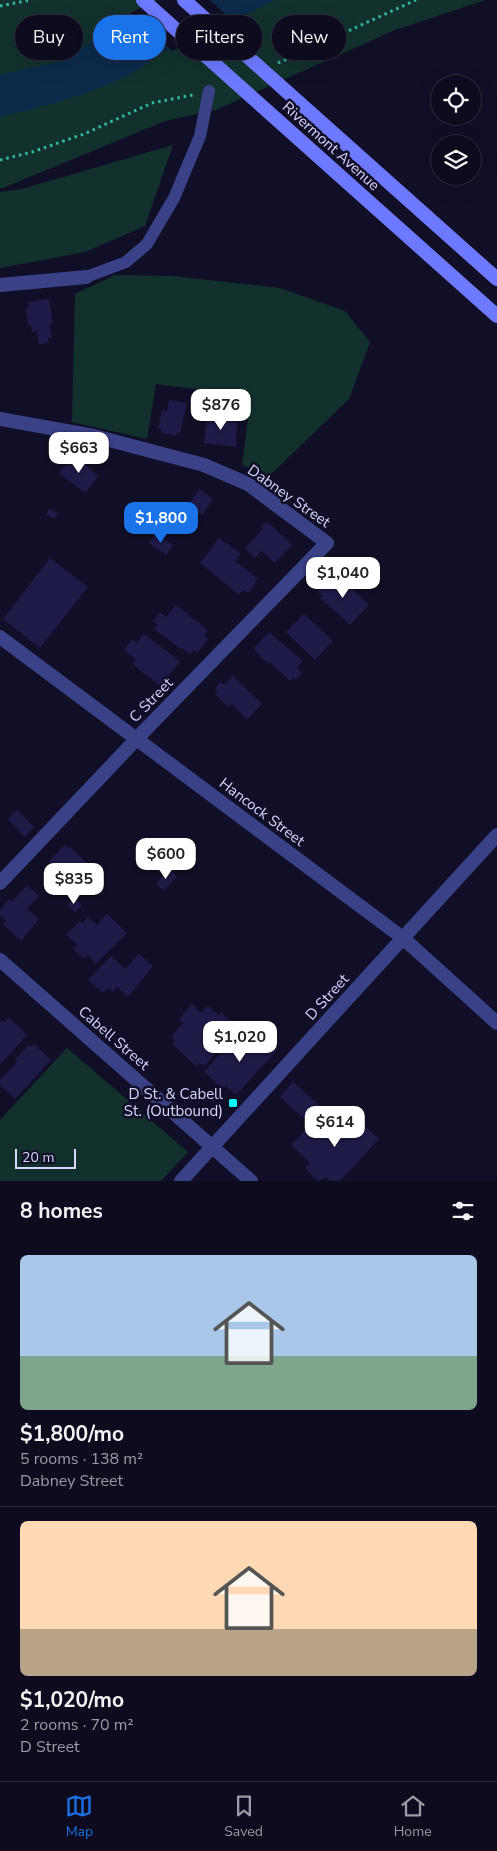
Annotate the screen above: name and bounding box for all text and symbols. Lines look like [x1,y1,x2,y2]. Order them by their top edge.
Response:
chip: Buy [15,15,83,60]
chip: Rent [93,15,166,60]
chip: Filters [176,15,262,60]
chip: New [272,15,346,60]
map controls [431,75,481,185]
button: locate [431,75,481,125]
street label: Rivermont Avenue [278,97,384,195]
button: layers [431,135,481,185]
pin: $876 [191,388,251,431]
text: $876 [202,394,240,416]
pin: $663 [49,432,109,474]
text: $663 [60,437,98,459]
street label: Dabney Street [244,460,335,532]
pin: $1,800 [120,502,202,544]
text: $1,800 [135,507,187,529]
pin: $1,040 [302,556,384,599]
text: $1,040 [317,562,369,584]
street label: C Street [125,673,178,727]
street label: Hancock Street [215,773,309,851]
pin: $600 [136,838,196,880]
text: $600 [147,843,185,865]
pin: $835 [44,862,104,905]
text: $835 [55,868,93,890]
street label: D Street [301,969,354,1024]
street label: Cabell Street [74,1002,154,1075]
pin: $1,020 [199,1020,281,1063]
text: $1,020 [214,1026,266,1048]
place label: D St. & Cabell St. (Outbound) [124,1084,224,1121]
marker: D St. & Cabell St. (Outbound) [227,1097,239,1109]
pin: $614 [305,1106,365,1148]
text: $614 [316,1111,354,1133]
scale bar [15,1146,76,1169]
text: 20 m [22,1148,54,1167]
text: 8 homes [20,1197,103,1225]
icon: filters [449,1197,477,1225]
icon: home [204,1288,294,1378]
text: $1,800/mo [20,1420,124,1448]
text: 5 rooms · 138 m² [20,1448,143,1470]
text: Dabney Street [20,1470,123,1492]
icon: home [204,1553,294,1643]
text: $1,020/mo [20,1686,124,1714]
text: 2 rooms · 70 m² [20,1714,133,1736]
text: D Street [20,1736,80,1758]
tab: Map [65,1792,93,1841]
tab: Saved [224,1792,263,1841]
tab: Home [394,1792,432,1841]

